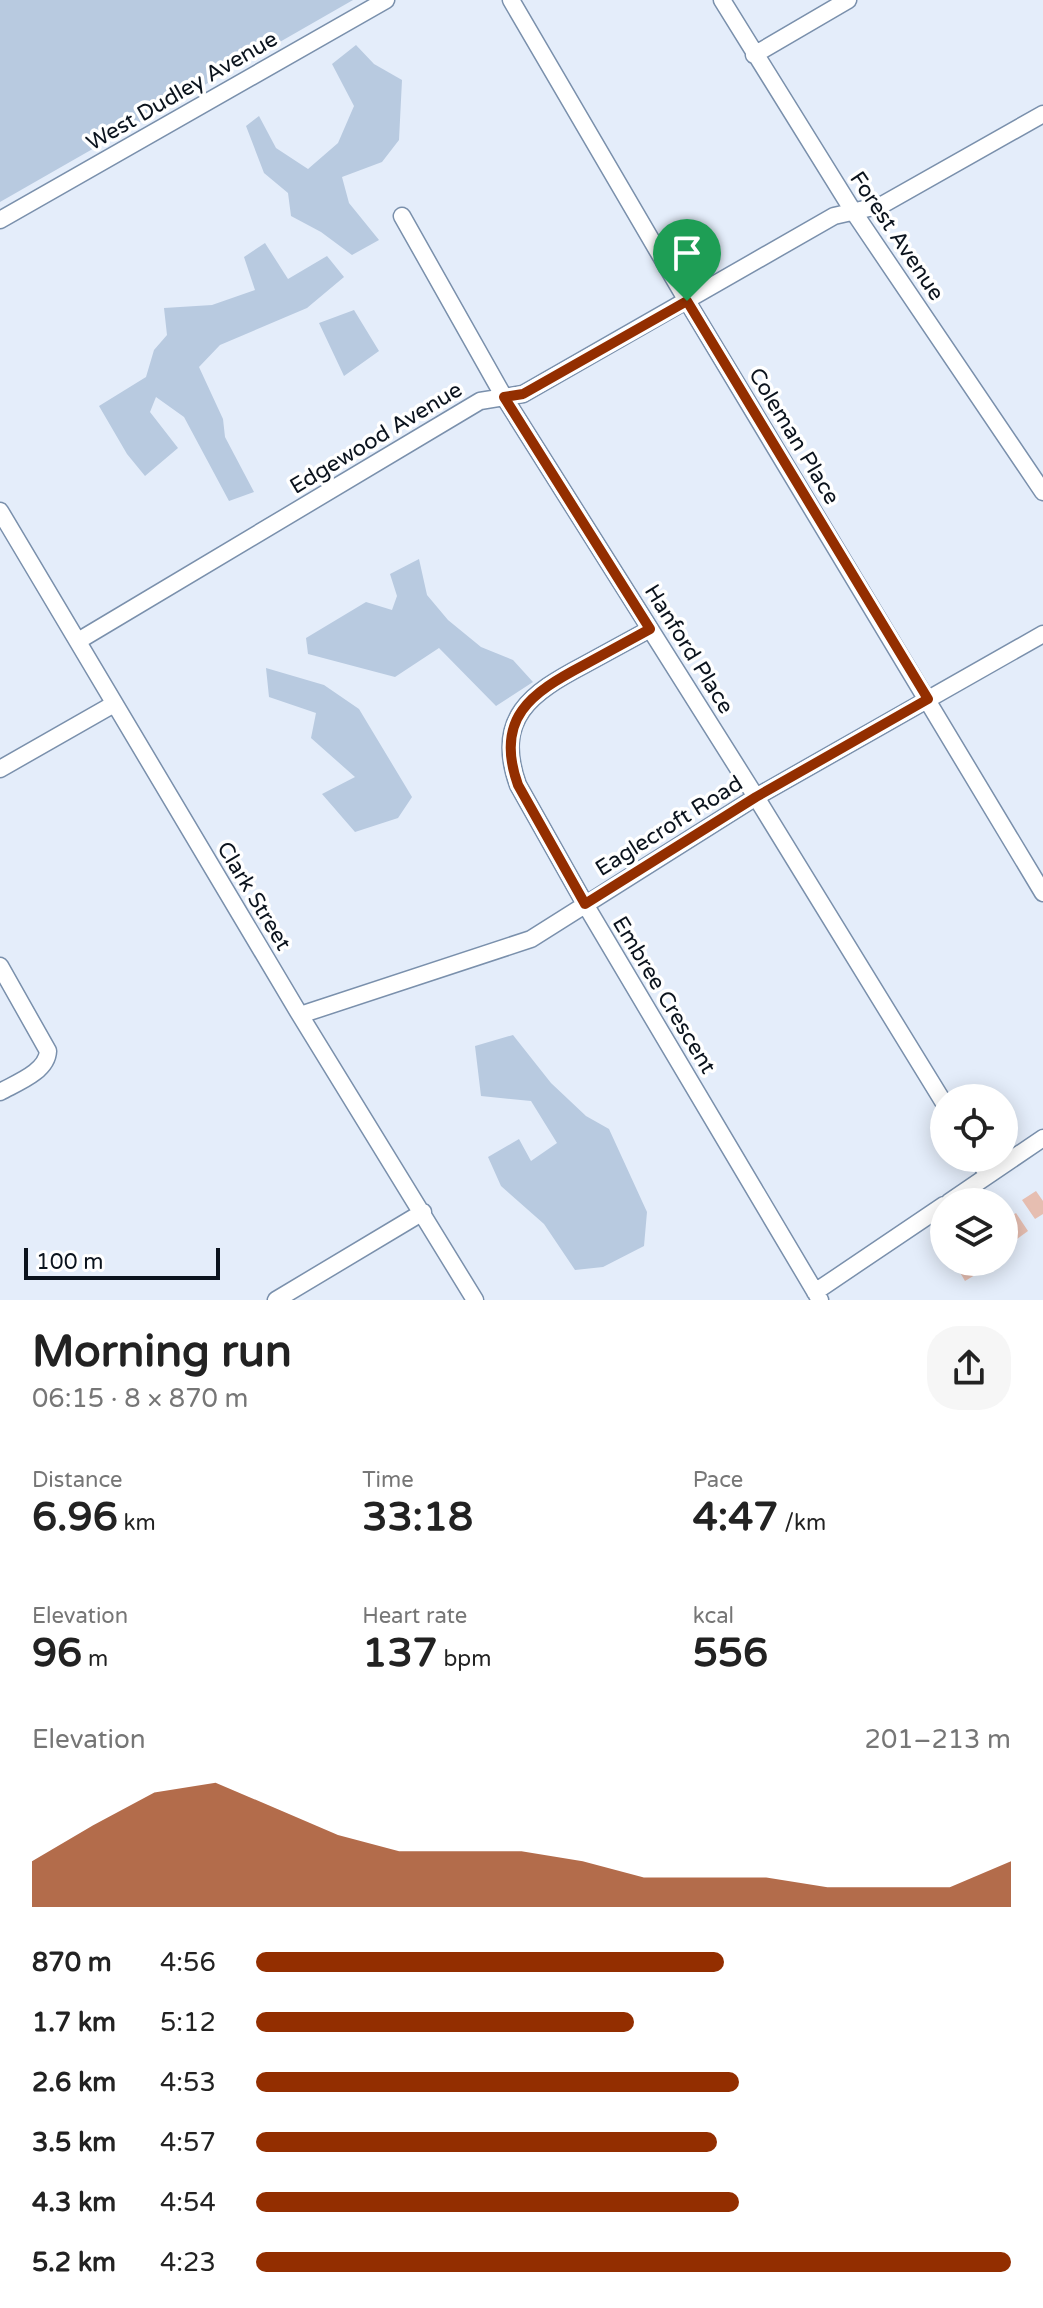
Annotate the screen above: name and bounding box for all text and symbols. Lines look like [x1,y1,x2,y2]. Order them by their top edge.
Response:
street label: West Dudley Avenue [82,26,282,156]
street label: Forest Avenue [844,167,950,305]
pin [653,219,721,301]
icon: arrive [665,231,709,275]
street label: Coleman Place [743,363,845,509]
street label: Edgewood Avenue [285,376,467,500]
street label: Hanford Place [639,580,739,718]
street label: Eaglecroft Road [591,770,747,882]
street label: Clark Street [211,837,297,955]
street label: Embree Crescent [607,912,721,1078]
map controls [930,1084,1018,1276]
button: locate [930,1084,1018,1172]
button: layers [930,1188,1018,1276]
scale bar [24,1244,220,1280]
text: 100 m [36,1249,103,1275]
text: Morning run [32,1326,292,1379]
button: share [927,1326,1011,1410]
text: 06:15 · 8 × 870 m [32,1383,248,1414]
text: Distance [32,1467,123,1493]
text: Time [362,1467,414,1493]
text: Pace [693,1467,743,1493]
text: 6.96 [32,1493,118,1541]
text: 33:18 [362,1493,473,1541]
text: 4:47 [693,1493,778,1541]
text: km [118,1510,156,1536]
text: /km [778,1510,826,1536]
text: Elevation [32,1603,128,1629]
text: Heart rate [362,1603,467,1629]
text: kcal [693,1603,734,1629]
text: 96 [32,1629,82,1677]
text: 137 [362,1629,438,1677]
text: 556 [693,1629,768,1677]
text: m [82,1646,108,1672]
text: bpm [438,1646,491,1672]
text: Elevation [32,1724,146,1755]
text: 201–213 m [865,1724,1011,1755]
text: 870 m [32,1947,112,1978]
text: 4:56 [160,1947,216,1978]
text: 1.7 km [32,2007,116,2038]
text: 5:12 [160,2007,216,2038]
text: 2.6 km [32,2067,116,2098]
text: 4:53 [160,2067,216,2098]
text: 3.5 km [32,2127,116,2158]
text: 4:57 [160,2127,216,2158]
text: 4.3 km [32,2187,116,2218]
text: 4:54 [160,2187,216,2218]
text: 5.2 km [32,2247,116,2278]
text: 4:23 [160,2247,216,2278]

